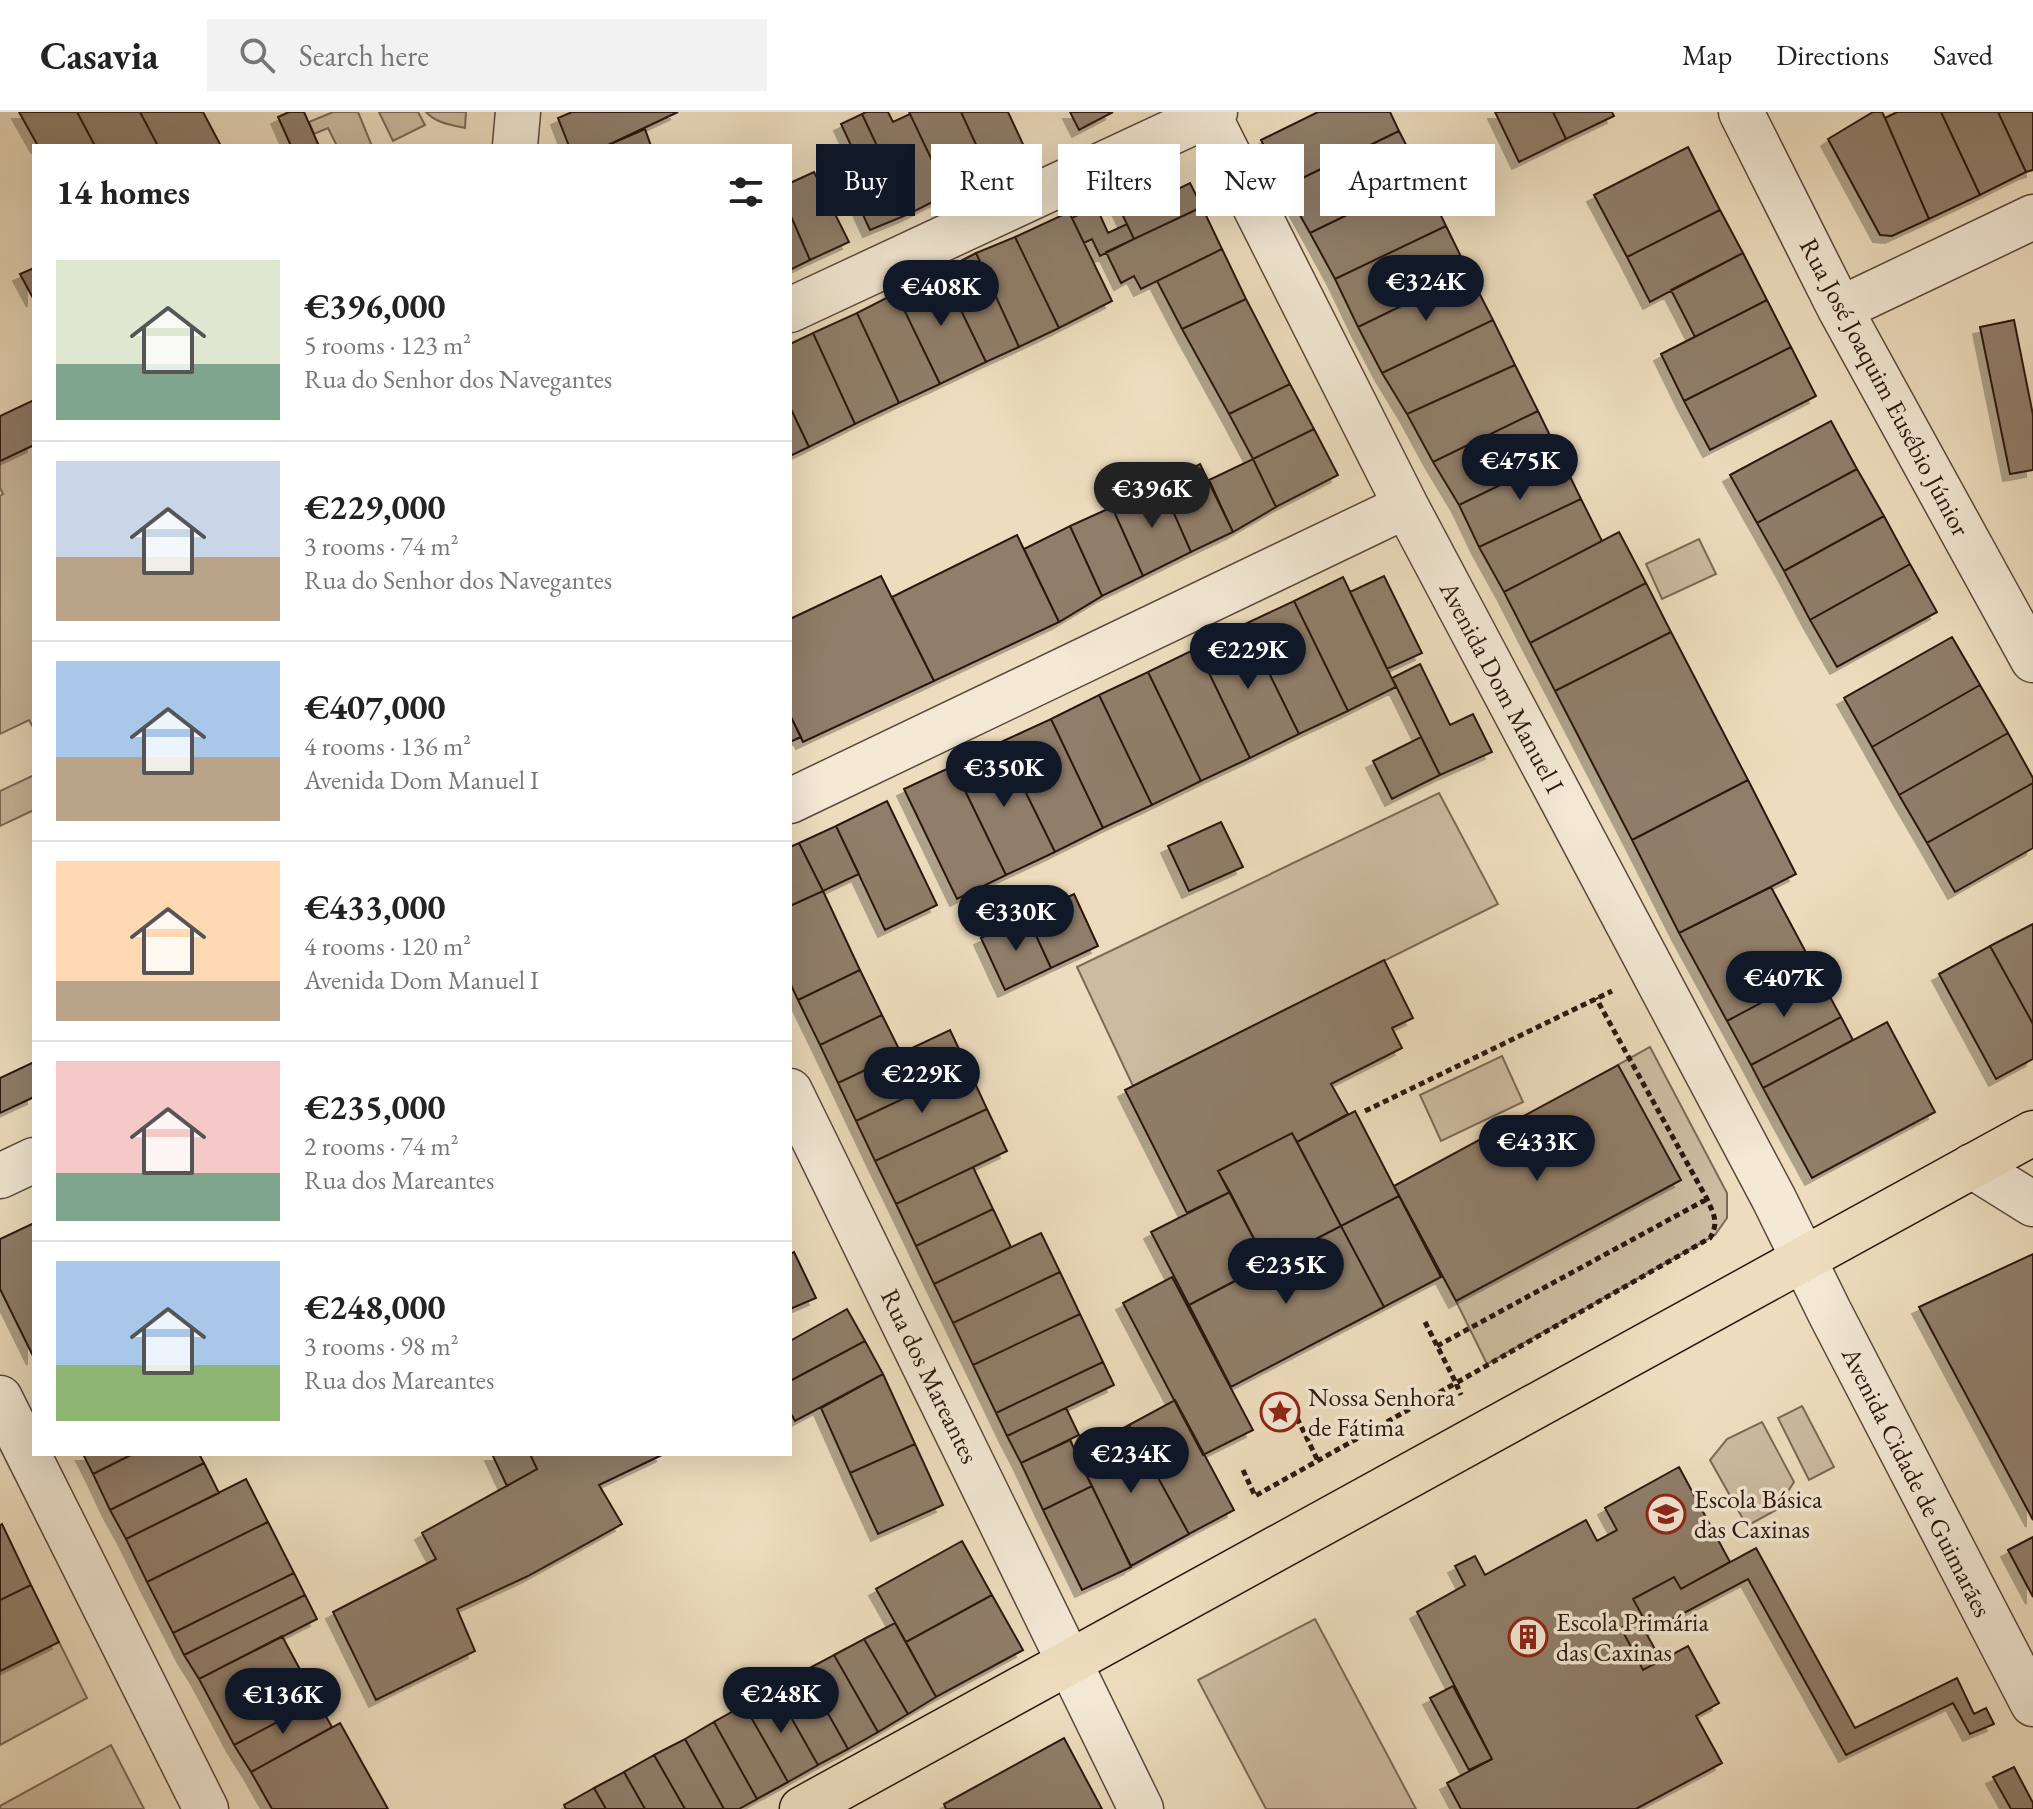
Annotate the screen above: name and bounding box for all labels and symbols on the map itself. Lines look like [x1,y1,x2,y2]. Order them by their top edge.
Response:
street label: Rua José Joaquim Eusébio Júnior [1792,232,1978,542]
pin: €324K [1370,255,1482,323]
pin: €408K [885,260,997,328]
pin: €475K [1464,434,1576,502]
pin: €396K [1096,462,1208,530]
street label: Avenida Dom Manuel I [1431,574,1572,799]
pin: €229K [1192,623,1304,691]
pin: €350K [948,741,1060,809]
pin: €330K [960,885,1072,953]
pin: €407K [1728,951,1840,1019]
pin: €229K [866,1047,978,1115]
pin: €433K [1481,1115,1593,1183]
pin: €235K [1230,1238,1342,1306]
street label: Rua dos Mareantes [873,1283,987,1469]
street label: Avenida Cidade de Guimarães [1834,1340,2000,1623]
place label: Nossa Senhora de Fátima [1308,1380,1456,1444]
place icon: Nossa Senhora de Fátima [1259,1391,1301,1433]
pin: €234K [1075,1427,1187,1495]
place label: Escola Básica das Caxinas [1694,1482,1823,1546]
school or university icon: Escola Básica das Caxinas [1645,1493,1687,1535]
place label: Escola Primária das Caxinas [1556,1605,1709,1669]
building icon: Escola Primária das Caxinas [1507,1616,1549,1658]
pin: €248K [725,1667,837,1735]
pin: €136K [227,1668,339,1736]

